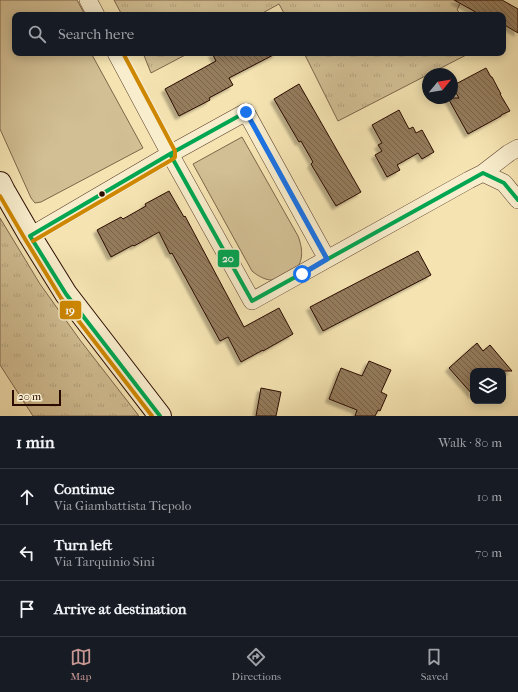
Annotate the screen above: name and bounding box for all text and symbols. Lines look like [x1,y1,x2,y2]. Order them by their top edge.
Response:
search box [12,12,506,56]
icon: search [26,23,48,45]
text: Search here [58,25,134,43]
north arrow [422,68,458,104]
route end [237,103,255,121]
unlabelled marker [97,189,107,199]
line badge: 20 [217,249,240,268]
text: 20 [222,252,234,265]
route start [293,265,311,283]
line badge: 19 [59,300,82,320]
text: 19 [65,304,75,317]
map controls [470,368,506,404]
button: layers [470,368,506,404]
scale bar [12,388,61,407]
text: 20 m [18,390,41,403]
text: 1 min [16,432,55,452]
text: Walk · 80 m [438,435,502,450]
text: Continue [54,480,114,498]
icon: ahead [16,486,38,508]
text: 10 m [477,489,502,504]
text: Via Giambattista Tiepolo [54,498,191,513]
text: Turn left [54,536,112,554]
icon: left [16,542,38,564]
text: 70 m [475,545,502,560]
text: Via Tarquinio Sini [54,554,155,569]
icon: arrive [16,598,38,620]
text: Arrive at destination [54,600,186,618]
tab: Map [70,646,92,683]
tab: Directions [232,646,281,683]
tab: Saved [421,646,448,683]

